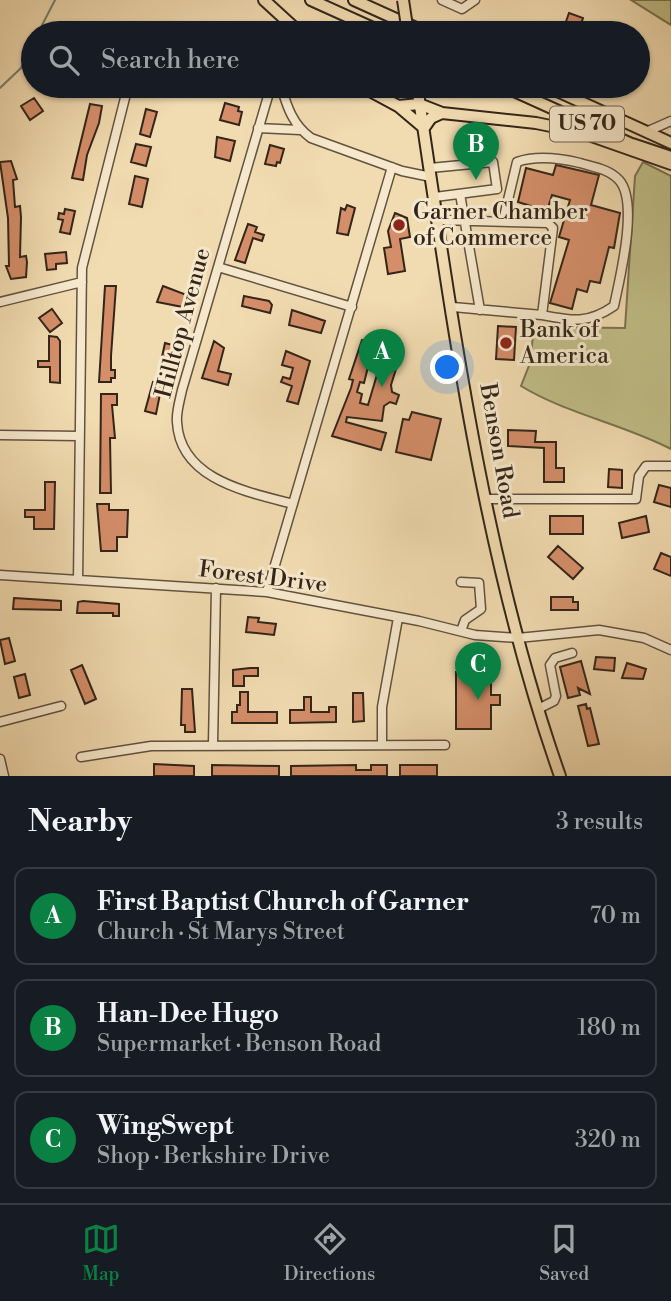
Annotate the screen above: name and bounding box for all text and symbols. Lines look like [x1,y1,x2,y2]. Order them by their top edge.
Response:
search box [21,21,650,98]
icon: search [45,41,83,79]
text: Search here [101,44,240,76]
road number: US 70 [550,106,624,142]
pin: B [453,122,499,180]
place label: Garner Chamber of Commerce [413,198,588,252]
marker: Garner Chamber of Commerce [391,217,407,233]
street label: Hilltop Avenue [150,245,216,401]
place label: Bank of America [519,316,609,370]
pin: A [359,329,405,387]
marker: Bank of America [498,335,514,351]
your location [430,350,464,384]
street label: Benson Road [473,380,525,521]
street label: Forest Drive [197,555,329,599]
pin: C [455,642,501,700]
text: Nearby [28,803,132,841]
text: 3 results [556,808,643,836]
text: First Baptist Church of Garner [97,886,469,918]
text: A [45,902,61,930]
text: 70 m [590,902,641,930]
text: Church · St Marys Street [97,918,345,946]
text: Han-Dee Hugo [97,998,279,1030]
text: B [44,1014,62,1042]
text: 180 m [577,1014,641,1042]
text: Supermarket · Benson Road [97,1030,381,1058]
text: WingSwept [97,1110,233,1142]
text: C [45,1126,61,1154]
text: 320 m [575,1126,641,1154]
text: Shop · Berkshire Drive [97,1142,330,1170]
tab: Map [82,1220,120,1286]
tab: Directions [284,1220,375,1286]
tab: Saved [539,1220,589,1286]

